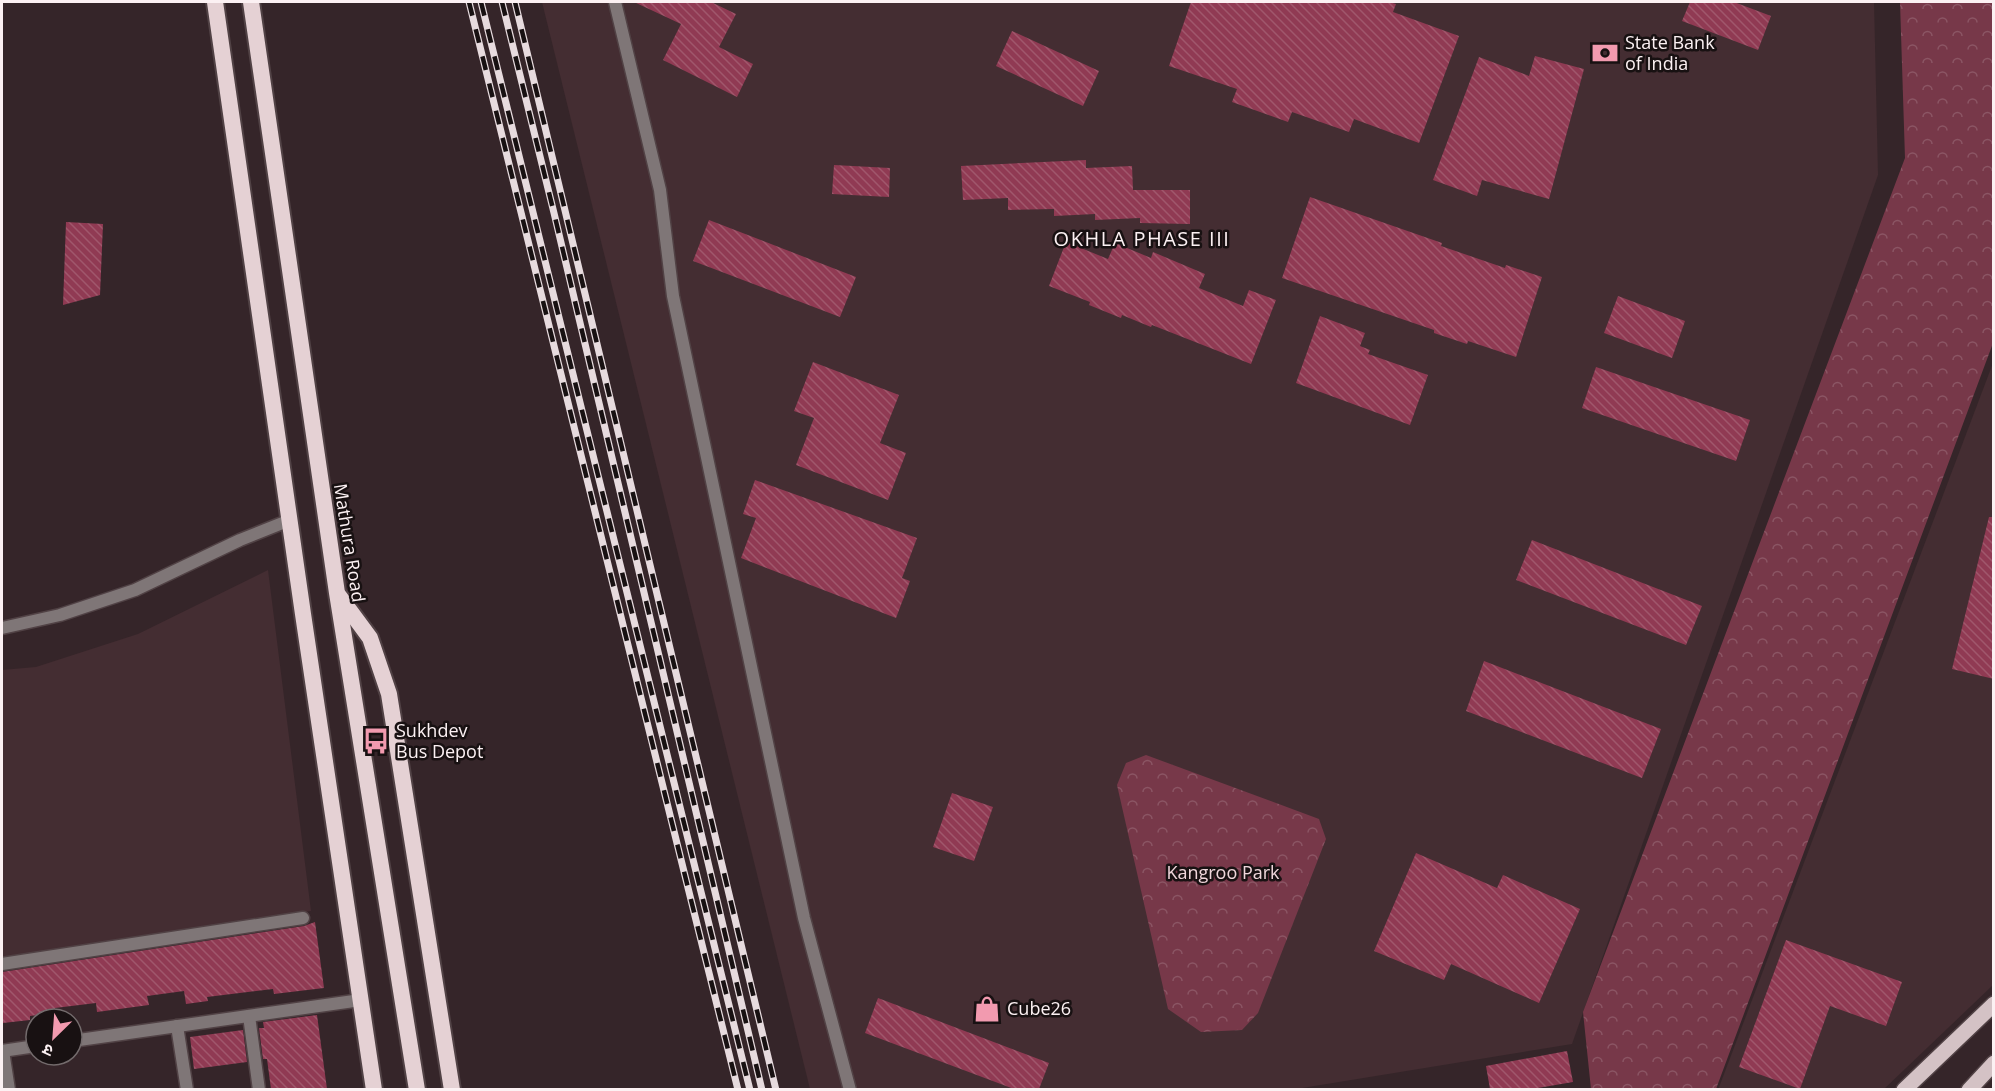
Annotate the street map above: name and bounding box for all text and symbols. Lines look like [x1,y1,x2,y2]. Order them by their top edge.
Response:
place label: State Bank of India [1625,30,1715,75]
bank icon: State Bank of India [1590,38,1620,68]
district label: OKHLA PHASE III [1054,225,1230,252]
street label: Mathura Road [329,482,371,604]
place label: Sukhdev Bus Depot [396,718,483,763]
bus stop icon: Sukhdev Bus Depot [361,726,391,756]
park label: Kangroo Park [1166,860,1280,884]
shop icon: Cube26 [972,994,1002,1024]
place label: Cube26 [1007,996,1071,1020]
north arrow [24,1007,84,1067]
text: उ [38,1038,57,1063]

